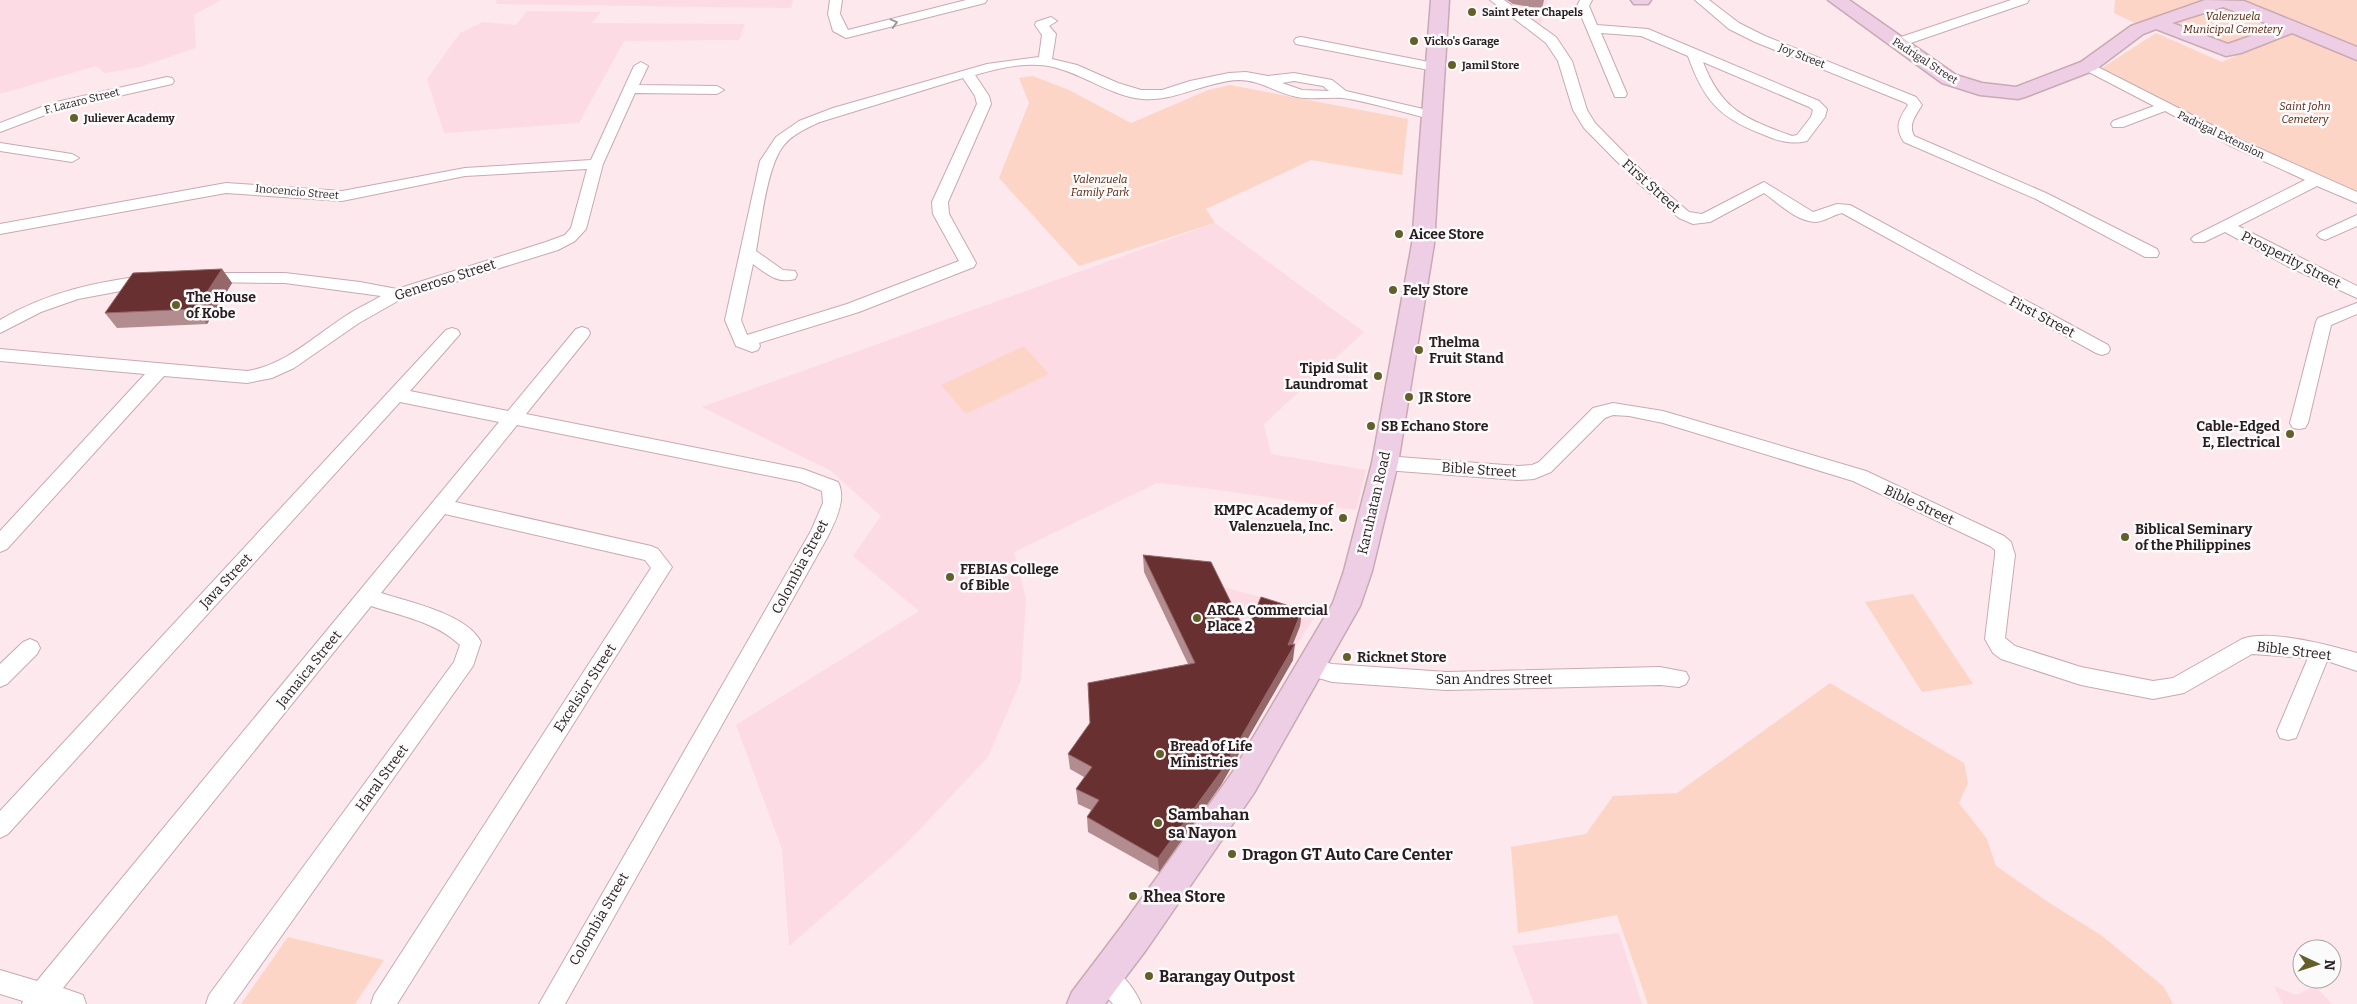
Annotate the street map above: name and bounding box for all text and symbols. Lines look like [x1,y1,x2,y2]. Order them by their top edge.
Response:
marker: Saint Peter Chapels [1466,6,1478,18]
place label: Saint Peter Chapels [1482,6,1584,19]
park label: Valenzuela Municipal Cemetery [2183,10,2284,36]
one-way arrow [889,19,897,29]
marker: Vicko's Garage [1408,35,1420,47]
place label: Vicko's Garage [1424,35,1499,48]
street label: Padrigal Street [1890,35,1960,87]
street label: Joy Street [1776,40,1827,71]
marker: Jamil Store [1446,59,1458,71]
place label: Jamil Store [1461,59,1519,72]
street label: F. Lazaro Street [43,85,121,117]
park label: Saint John Cemetery [2279,100,2331,126]
street label: Padrigal Extension [2175,108,2267,162]
marker: Juliever Academy [68,112,80,124]
place label: Juliever Academy [83,112,176,125]
street label: First Street [1619,156,1683,216]
park label: Valenzuela Family Park [1071,173,1130,199]
street label: Inocencio Street [255,182,339,202]
place label: Aicee Store [1409,226,1484,243]
marker: Aicee Store [1393,228,1405,240]
street label: Prosperity Street [2238,228,2344,292]
street label: Generoso Street [392,256,498,304]
place label: Fely Store [1403,282,1468,299]
marker: Fely Store [1387,284,1399,296]
place label: The House of Kobe [186,289,256,322]
street label: First Street [2006,293,2078,341]
marker: The House of Kobe [170,299,182,311]
place label: Thelma Fruit Stand [1429,334,1504,367]
marker: Thelma Fruit Stand [1413,344,1425,356]
place label: Tipid Sulit Laundromat [1285,360,1368,393]
marker: Tipid Sulit Laundromat [1372,370,1384,382]
place label: JR Store [1418,389,1472,406]
marker: JR Store [1403,391,1415,403]
place label: SB Echano Store [1381,418,1489,435]
place label: Cable-Edged E, Electrical [2196,418,2281,451]
marker: SB Echano Store [1365,420,1377,432]
marker: Cable-Edged E, Electrical [2284,428,2296,440]
street label: Karuhatan Road [1354,450,1394,556]
street label: Bible Street [1441,459,1517,481]
street label: Bible Street [1881,481,1957,529]
place label: KMPC Academy of Valenzuela, Inc. [1214,502,1334,535]
marker: KMPC Academy of Valenzuela, Inc. [1337,512,1349,524]
street label: Colombia Street [768,517,832,617]
place label: Biblical Seminary of the Philippines [2135,521,2253,554]
marker: Biblical Seminary of the Philippines [2119,531,2131,543]
street label: Java Street [196,550,256,613]
place label: FEBIAS College of Bible [960,561,1059,594]
marker: FEBIAS College of Bible [944,571,956,583]
place label: ARCA Commercial Place 2 [1207,602,1329,635]
marker: ARCA Commercial Place 2 [1191,612,1203,624]
street label: Jamaica Street [272,627,345,712]
street label: Bible Street [2256,638,2332,664]
street label: Excelsior Street [550,641,620,735]
place label: Ricknet Store [1357,649,1447,666]
marker: Ricknet Store [1341,651,1353,663]
street label: San Andres Street [1436,671,1552,688]
place label: Bread of Life Ministries [1170,738,1253,771]
street label: Haral Street [352,741,412,815]
marker: Bread of Life Ministries [1154,748,1166,760]
place label: Sambahan sa Nayon [1168,805,1250,842]
marker: Sambahan sa Nayon [1152,817,1164,829]
place label: Dragon GT Auto Care Center [1242,845,1453,864]
marker: Dragon GT Auto Care Center [1226,848,1238,860]
street label: Colombia Street [566,870,632,968]
place label: Rhea Store [1143,887,1225,906]
marker: Rhea Store [1127,890,1139,902]
north arrow [2292,939,2342,989]
text: N [2321,959,2338,971]
place label: Barangay Outpost [1159,967,1296,986]
marker: Barangay Outpost [1143,970,1155,982]

